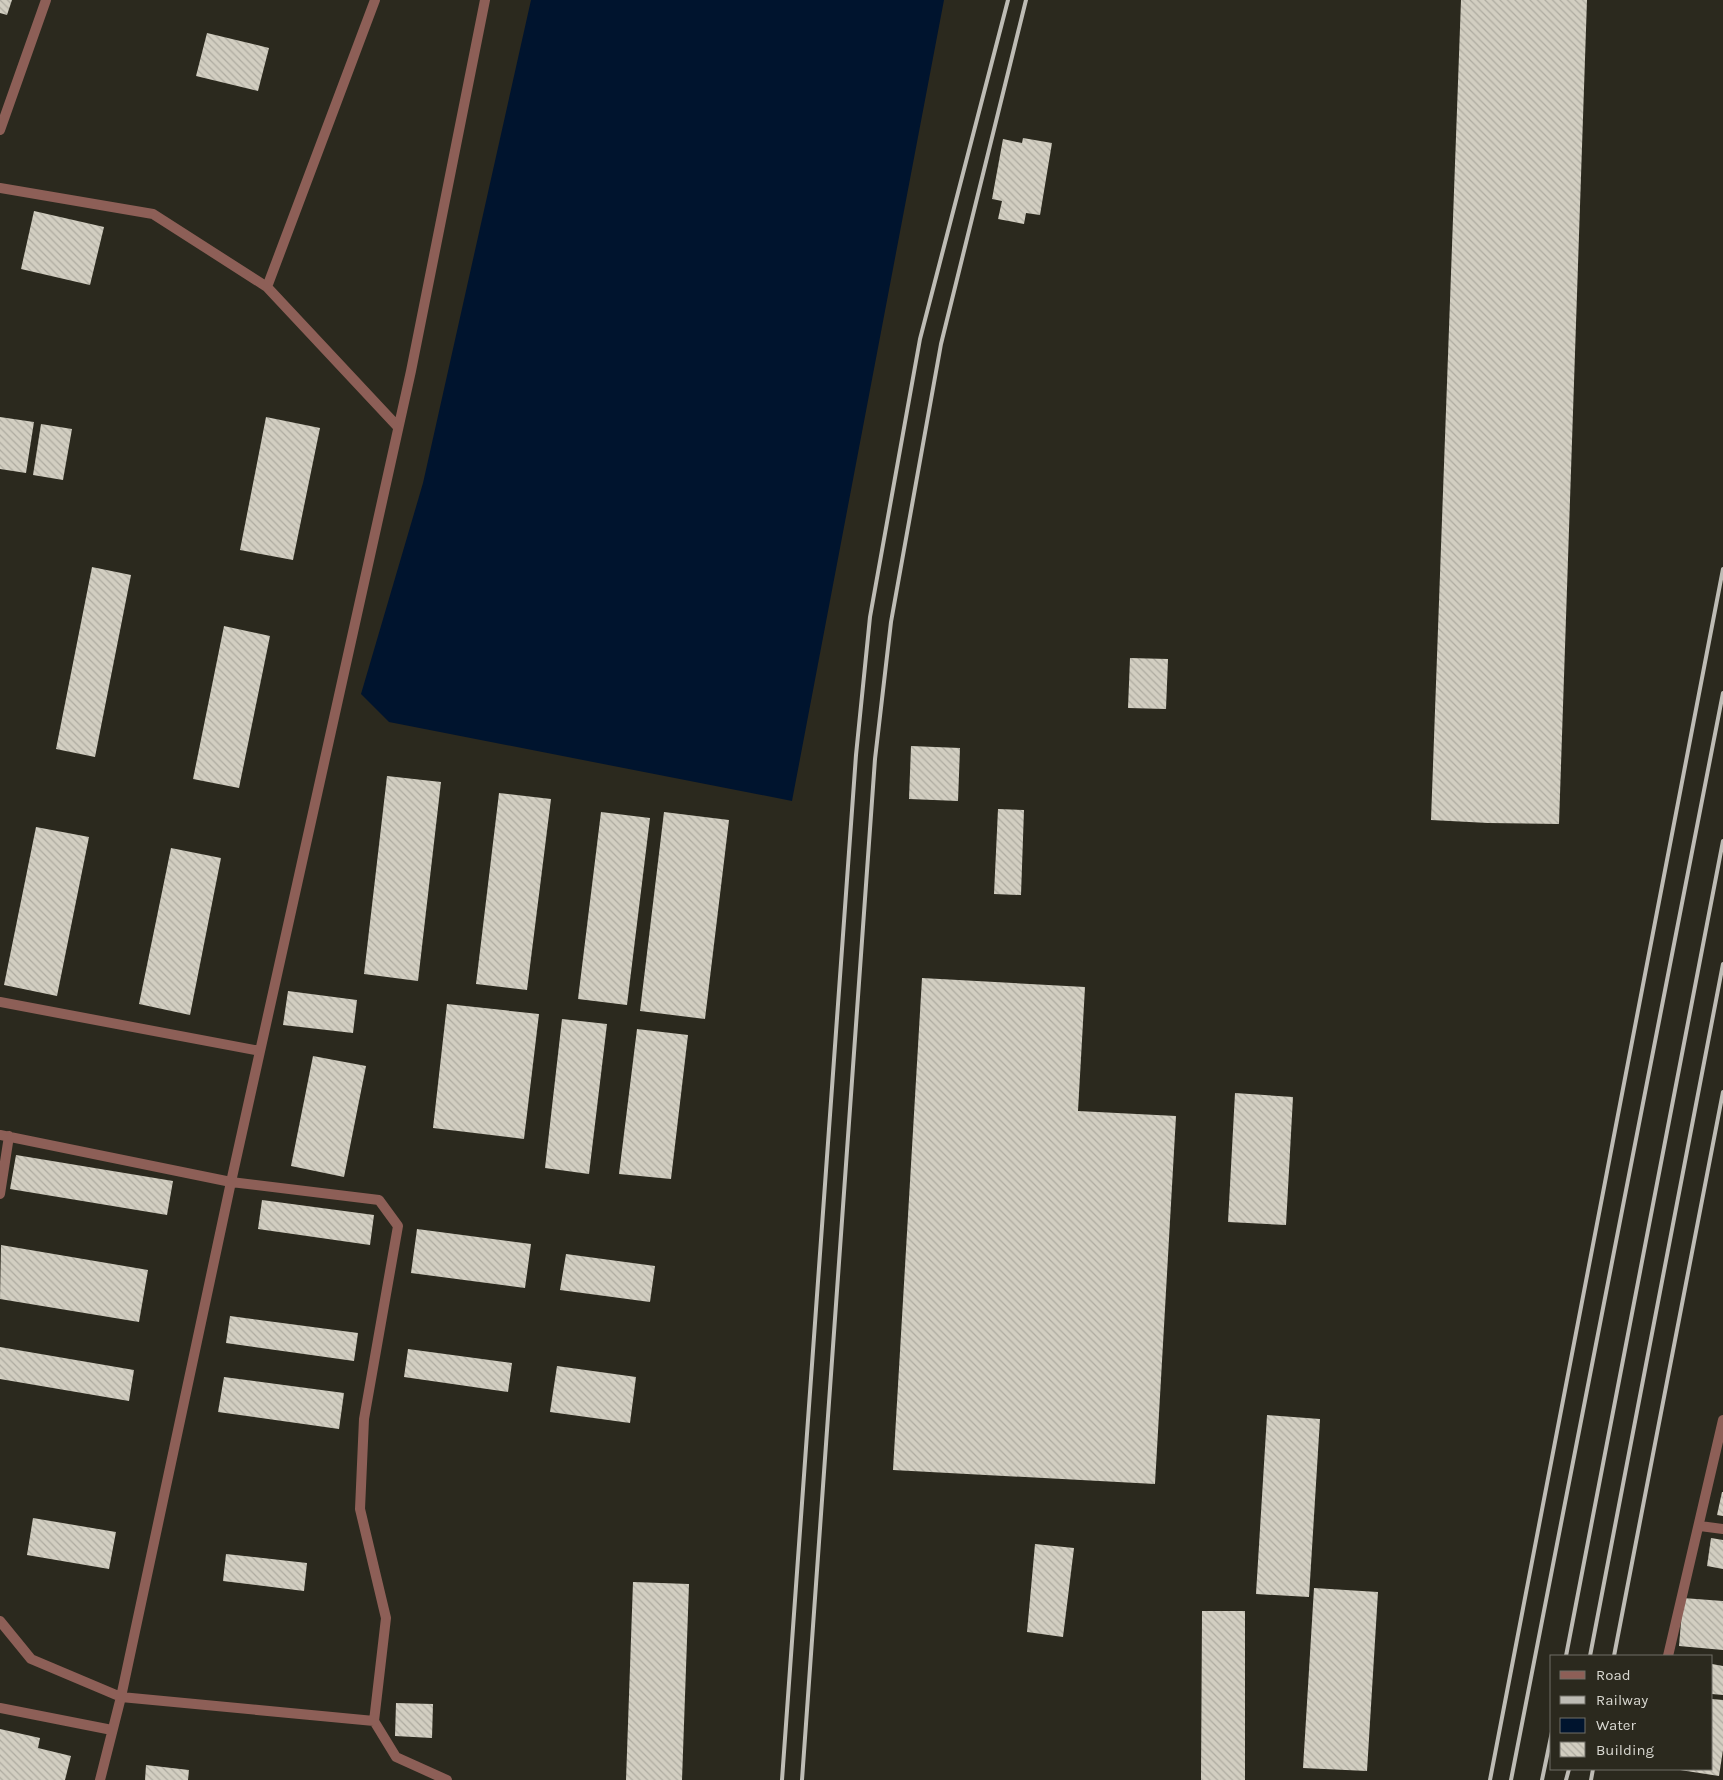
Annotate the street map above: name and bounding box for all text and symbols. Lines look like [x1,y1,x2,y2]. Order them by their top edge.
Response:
legend [1550,1655,1713,1770]
text: Road [1596,1666,1631,1684]
text: Railway [1596,1691,1648,1709]
text: Water [1596,1716,1637,1734]
text: Building [1596,1741,1654,1759]

